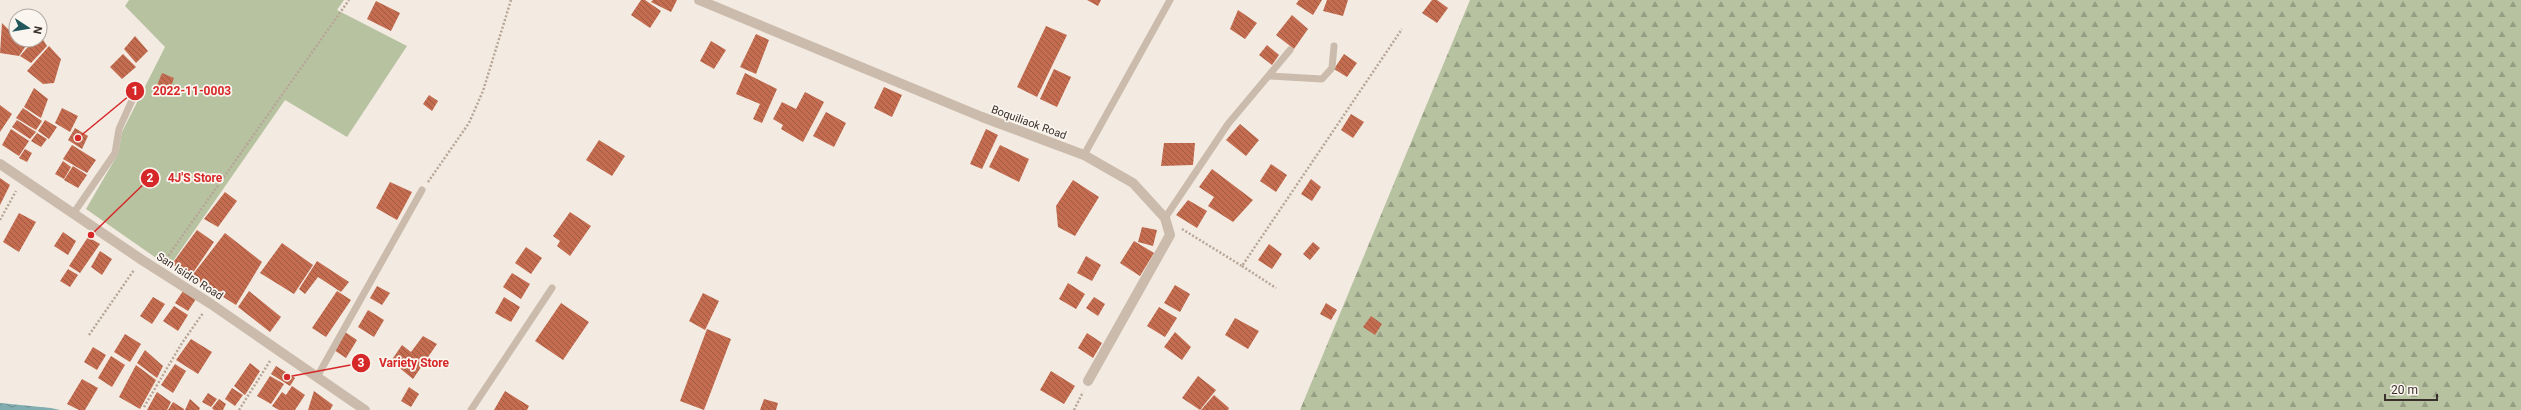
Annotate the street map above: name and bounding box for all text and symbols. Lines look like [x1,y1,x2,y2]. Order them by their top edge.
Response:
north arrow [8,8,48,48]
text: N [30,25,44,35]
callout: 2022-11-0003 [125,79,240,103]
text: 1 [132,84,138,98]
text: 2022-11-0003 [153,84,231,98]
street label: Boquiliaok Road [989,103,1068,142]
callout: 4J'S Store [140,166,230,190]
text: 2 [147,171,154,185]
text: 4J'S Store [168,171,223,185]
street label: San Isidro Road [154,250,225,303]
callout: Variety Store [351,351,457,375]
text: 3 [358,356,365,370]
text: Variety Store [379,356,449,370]
scale bar [2385,376,2437,402]
text: 20 m [2391,383,2418,397]

